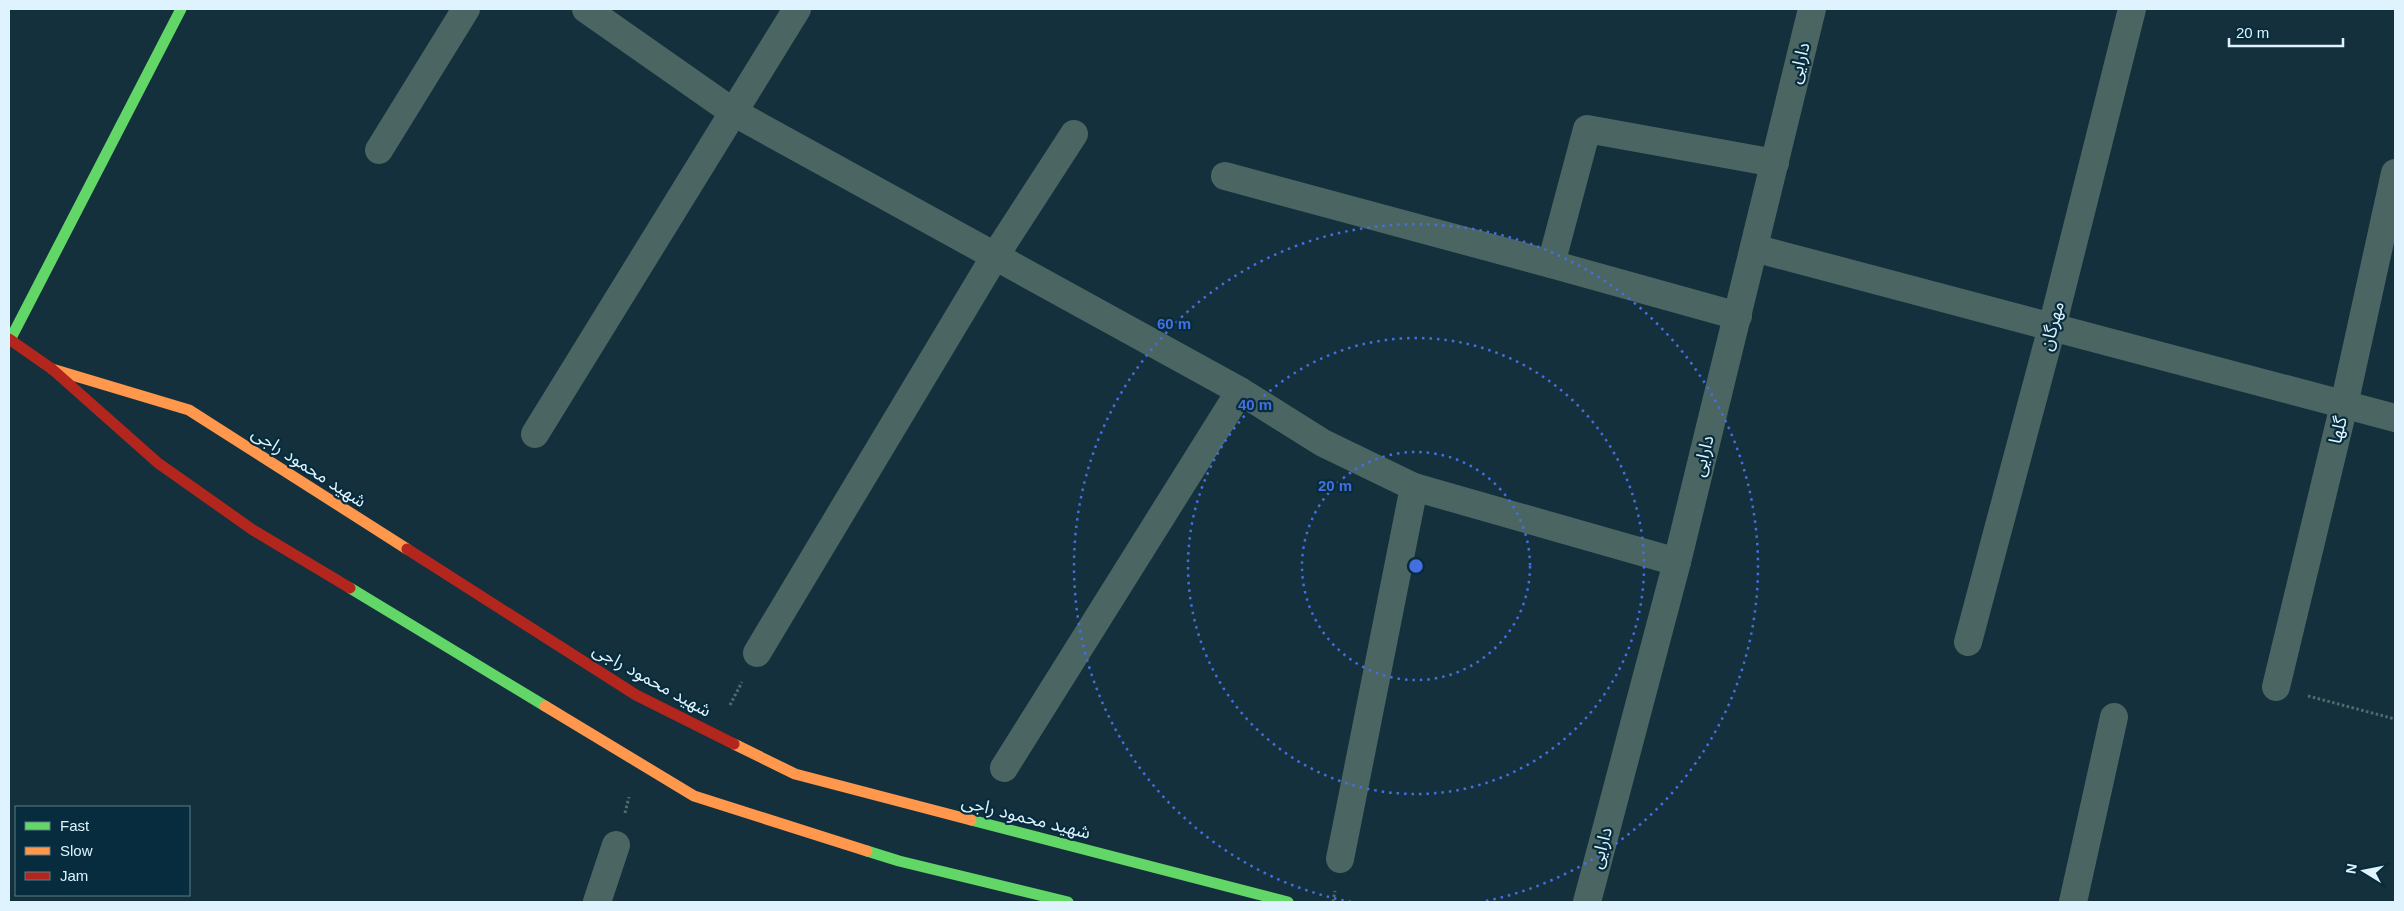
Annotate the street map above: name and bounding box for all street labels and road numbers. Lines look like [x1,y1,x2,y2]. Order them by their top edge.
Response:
street label: دارایی [1784,40,1815,86]
street label: مهرگان [2036,299,2069,353]
street label: گلها [2325,414,2351,446]
street label: شهید محمود راجی [248,423,370,512]
street label: دارایی [1688,433,1719,479]
street label: شهید محمود راجی [589,639,715,722]
street label: شهید محمود راجی [959,791,1093,844]
street label: دارایی [1586,825,1617,871]

